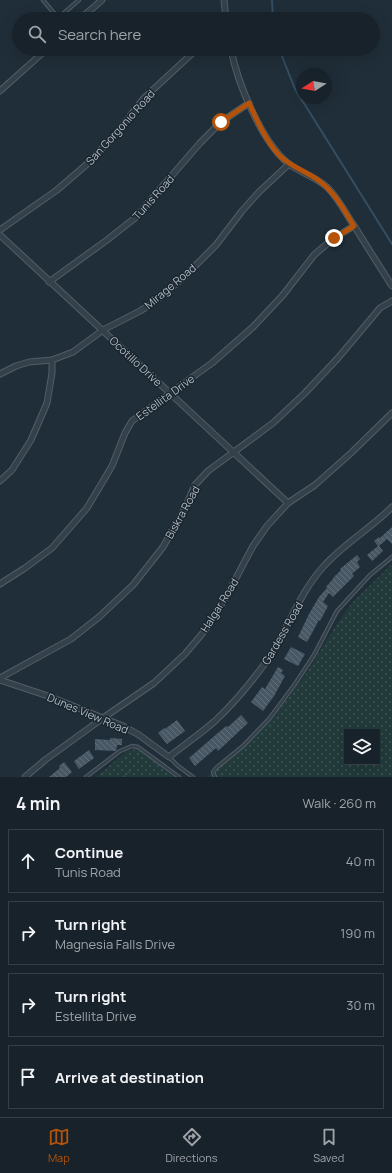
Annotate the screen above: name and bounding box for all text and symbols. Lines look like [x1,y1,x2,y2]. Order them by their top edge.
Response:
search box [12,12,380,56]
icon: search [26,23,48,45]
text: Search here [58,24,141,45]
north arrow [296,68,332,104]
street label: San Gorgonio Road [82,86,158,168]
route start [212,113,230,131]
street label: Tunis Road [129,171,177,223]
route end [325,229,343,247]
street label: Mirage Road [141,260,199,312]
street label: Ocotillo Drive [106,333,166,390]
street label: Estellita Drive [133,370,198,423]
street label: Biskra Road [161,483,203,541]
street label: Halgar Road [196,575,242,635]
street label: Gardess Road [258,599,306,667]
street label: Dunes View Road [45,689,131,737]
map controls [344,729,380,765]
button: layers [344,729,380,765]
text: 4 min [16,792,60,815]
text: Walk · 260 m [303,794,376,812]
text: Continue [55,842,123,863]
icon: ahead [17,850,39,872]
text: 40 m [346,852,375,870]
text: Tunis Road [55,863,121,881]
text: Turn right [55,914,126,935]
icon: right [17,922,39,944]
text: 190 m [340,924,375,942]
text: Magnesia Falls Drive [55,935,175,953]
text: Turn right [55,986,126,1007]
icon: right [17,994,39,1016]
text: 30 m [346,996,375,1014]
text: Estellita Drive [55,1007,136,1025]
icon: arrive [17,1066,39,1088]
text: Arrive at destination [55,1067,204,1088]
tab: Map [48,1126,70,1165]
tab: Directions [165,1126,218,1165]
tab: Saved [313,1126,344,1165]

